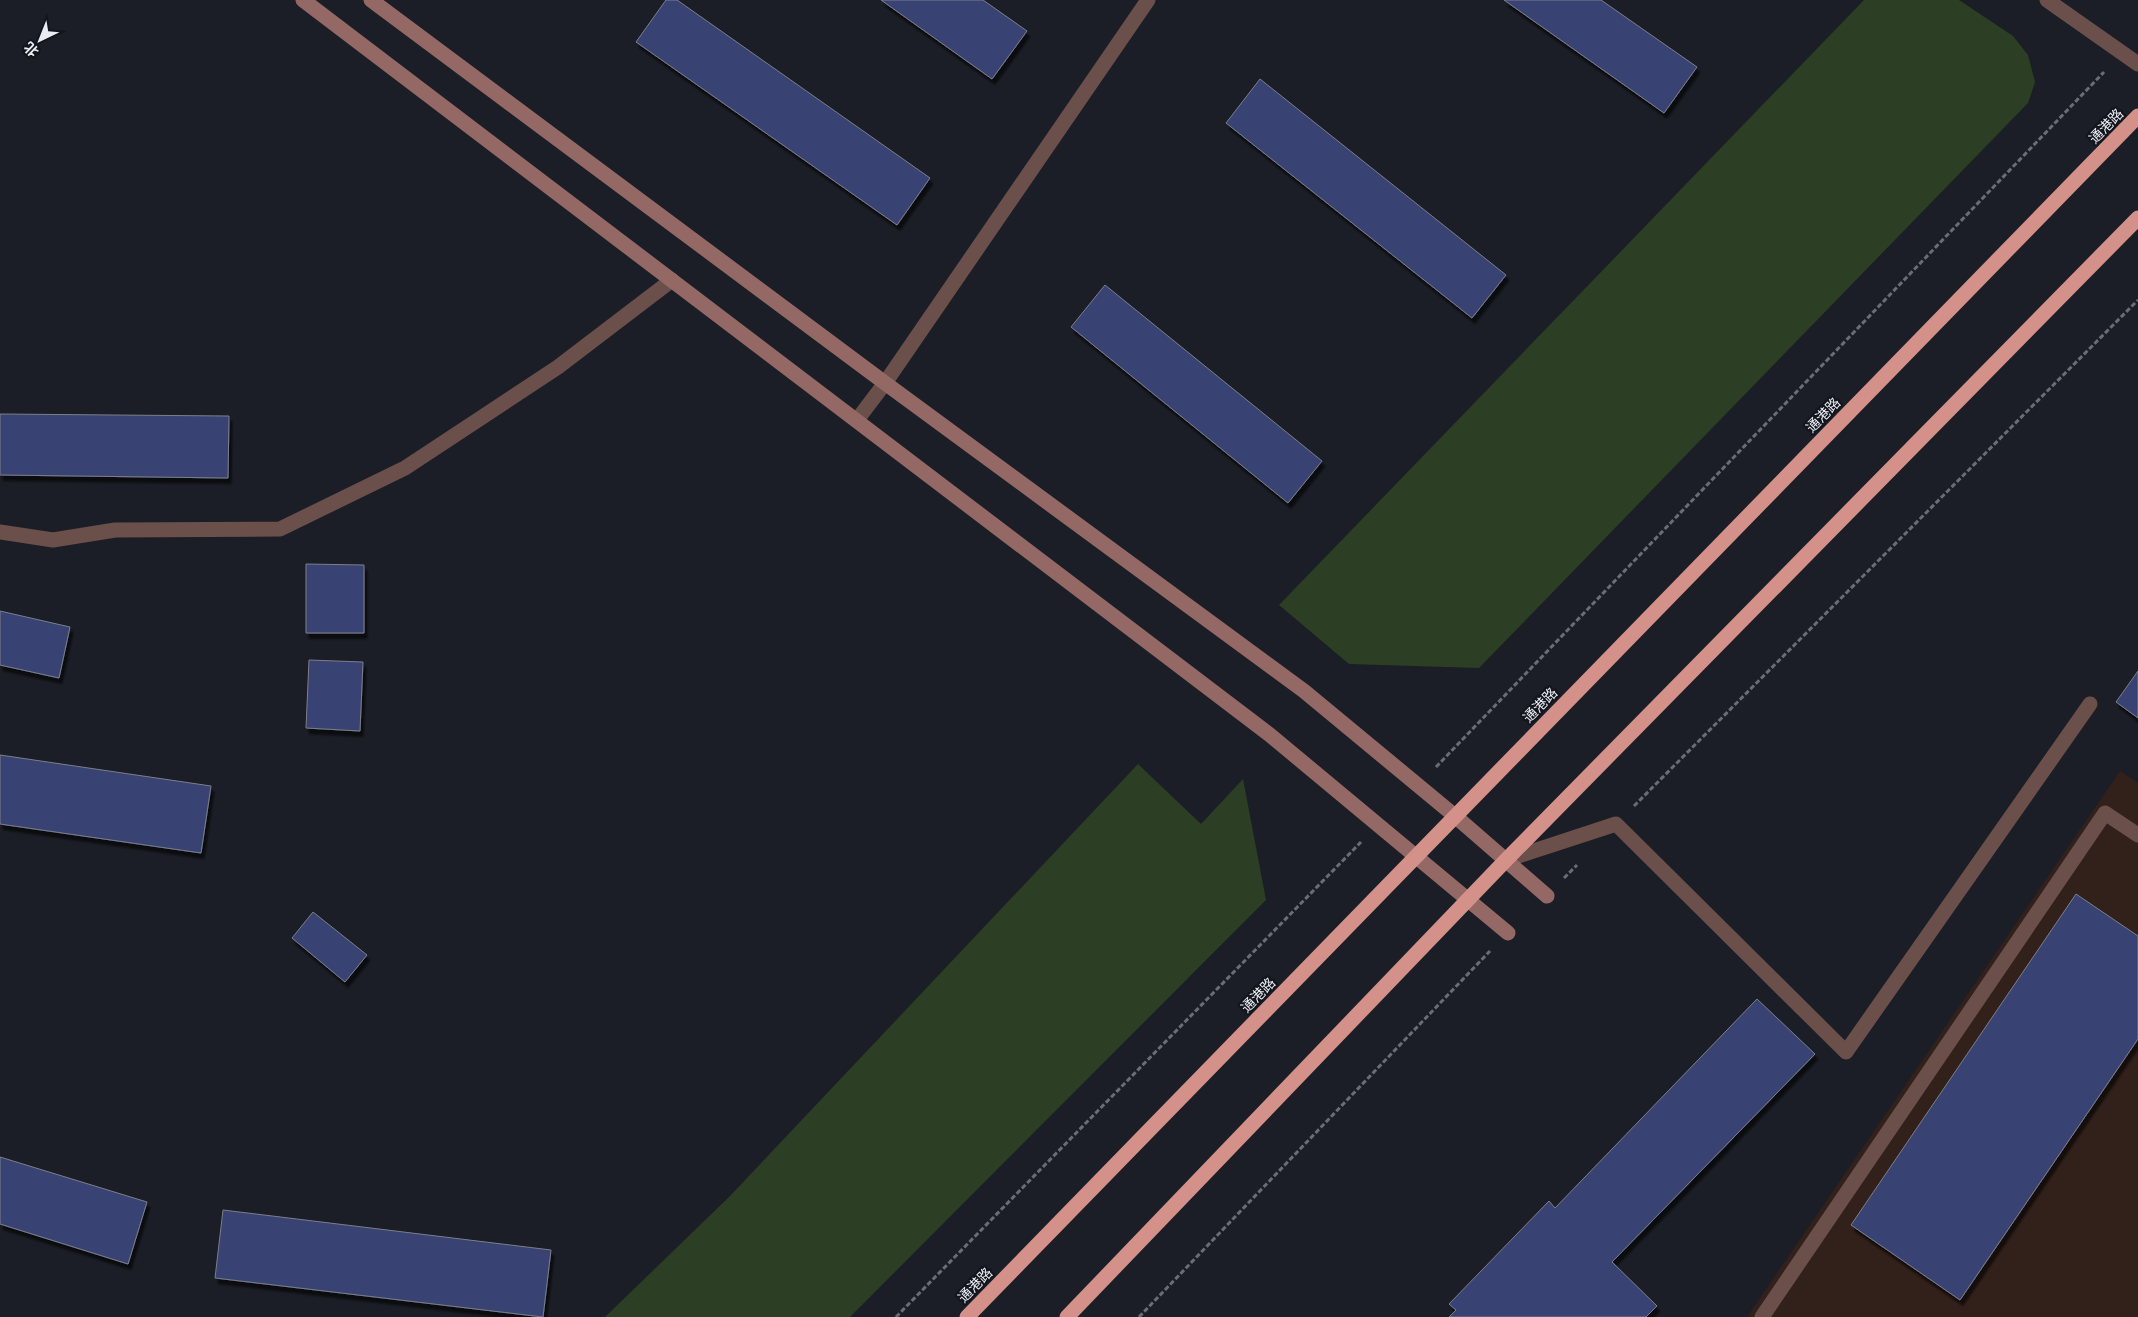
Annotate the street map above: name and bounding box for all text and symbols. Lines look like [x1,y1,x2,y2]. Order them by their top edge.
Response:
north arrow [15,15,65,65]
text: 北 [20,38,42,61]
street label: 通港路 [2085,105,2127,147]
street label: 通港路 [1802,394,1844,436]
street label: 通港路 [1519,684,1561,726]
street label: 通港路 [1237,974,1279,1016]
street label: 通港路 [954,1264,996,1306]

